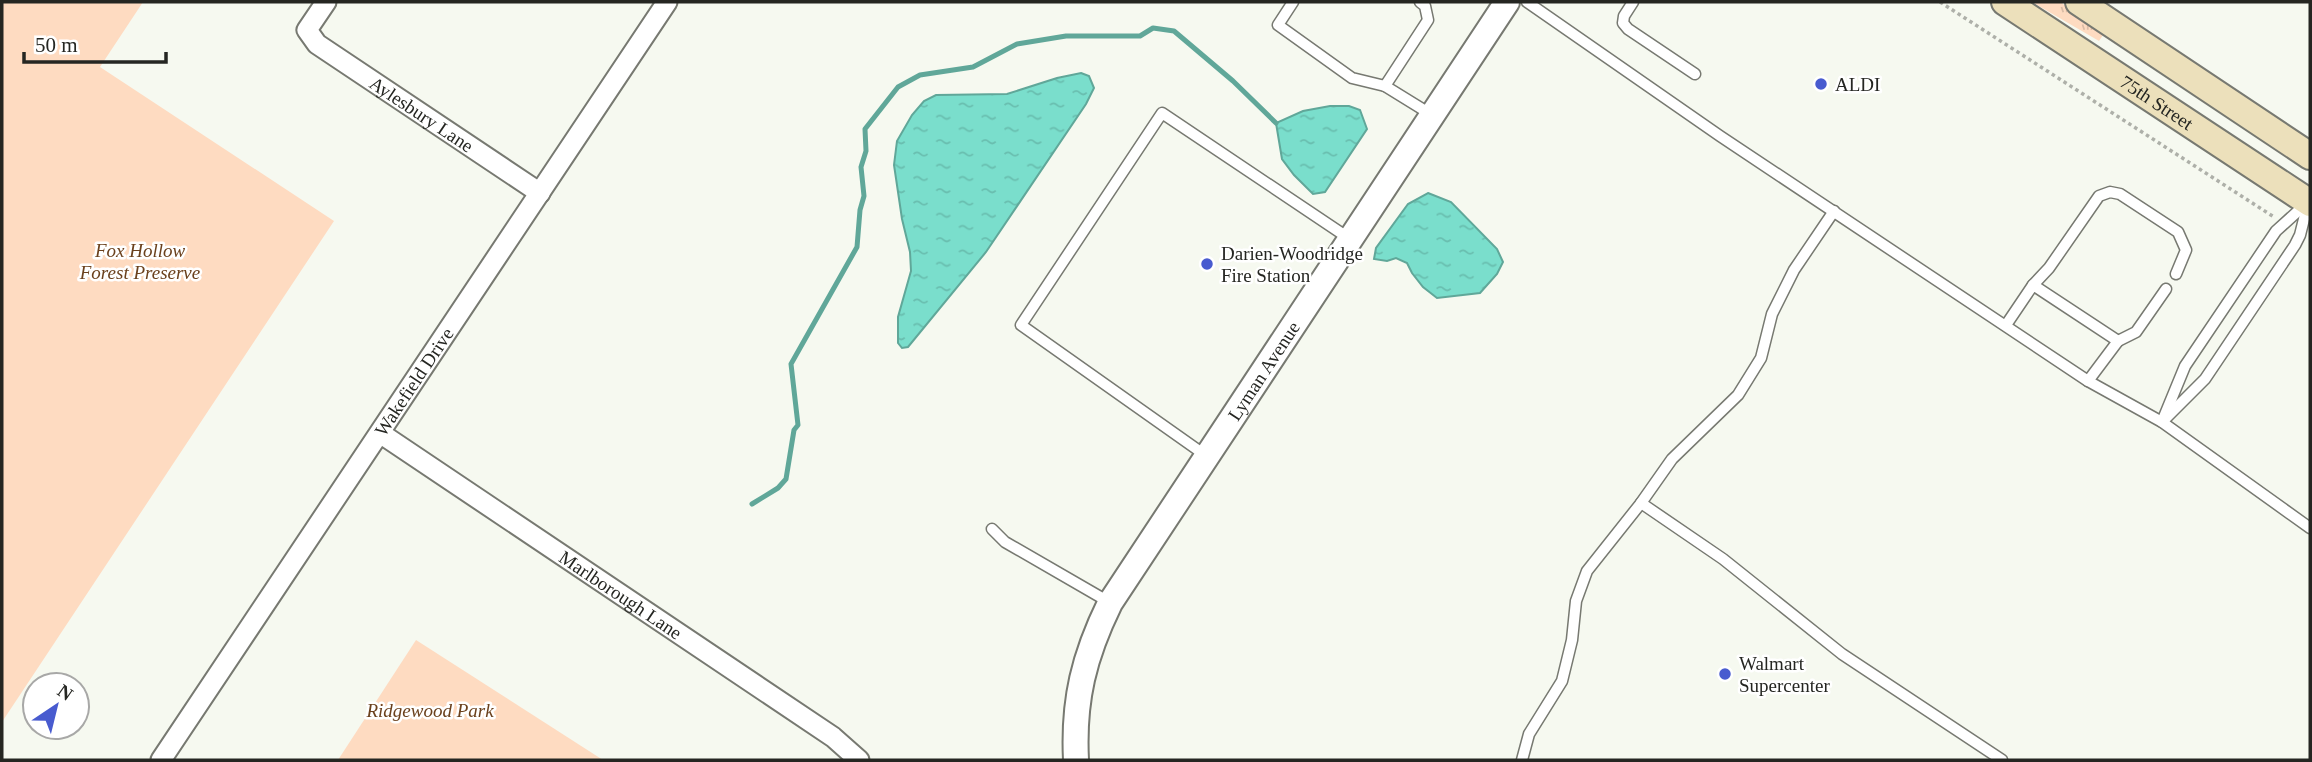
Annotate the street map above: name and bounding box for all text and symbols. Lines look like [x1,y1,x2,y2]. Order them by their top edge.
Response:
scale bar [24,21,166,65]
text: 50 m [35,33,78,57]
street label: 75th Street [2116,71,2198,135]
street label: Aylesbury Lane [366,72,477,157]
place label: ALDI [1835,74,1880,95]
marker: ALDI [1813,76,1829,92]
park label: Fox Hollow Forest Preserve [79,240,200,283]
place label: Darien-Woodridge Fire Station [1221,243,1363,286]
marker: Darien-Woodridge Fire Station [1199,256,1215,272]
street label: Lyman Avenue [1224,318,1304,424]
street label: Wakefield Drive [370,324,458,440]
street label: Marlborough Lane [555,546,686,644]
place label: Walmart Supercenter [1739,653,1830,696]
marker: Walmart Supercenter [1717,666,1733,682]
north arrow [21,671,91,741]
text: N [54,680,77,705]
park label: Ridgewood Park [365,700,494,721]

